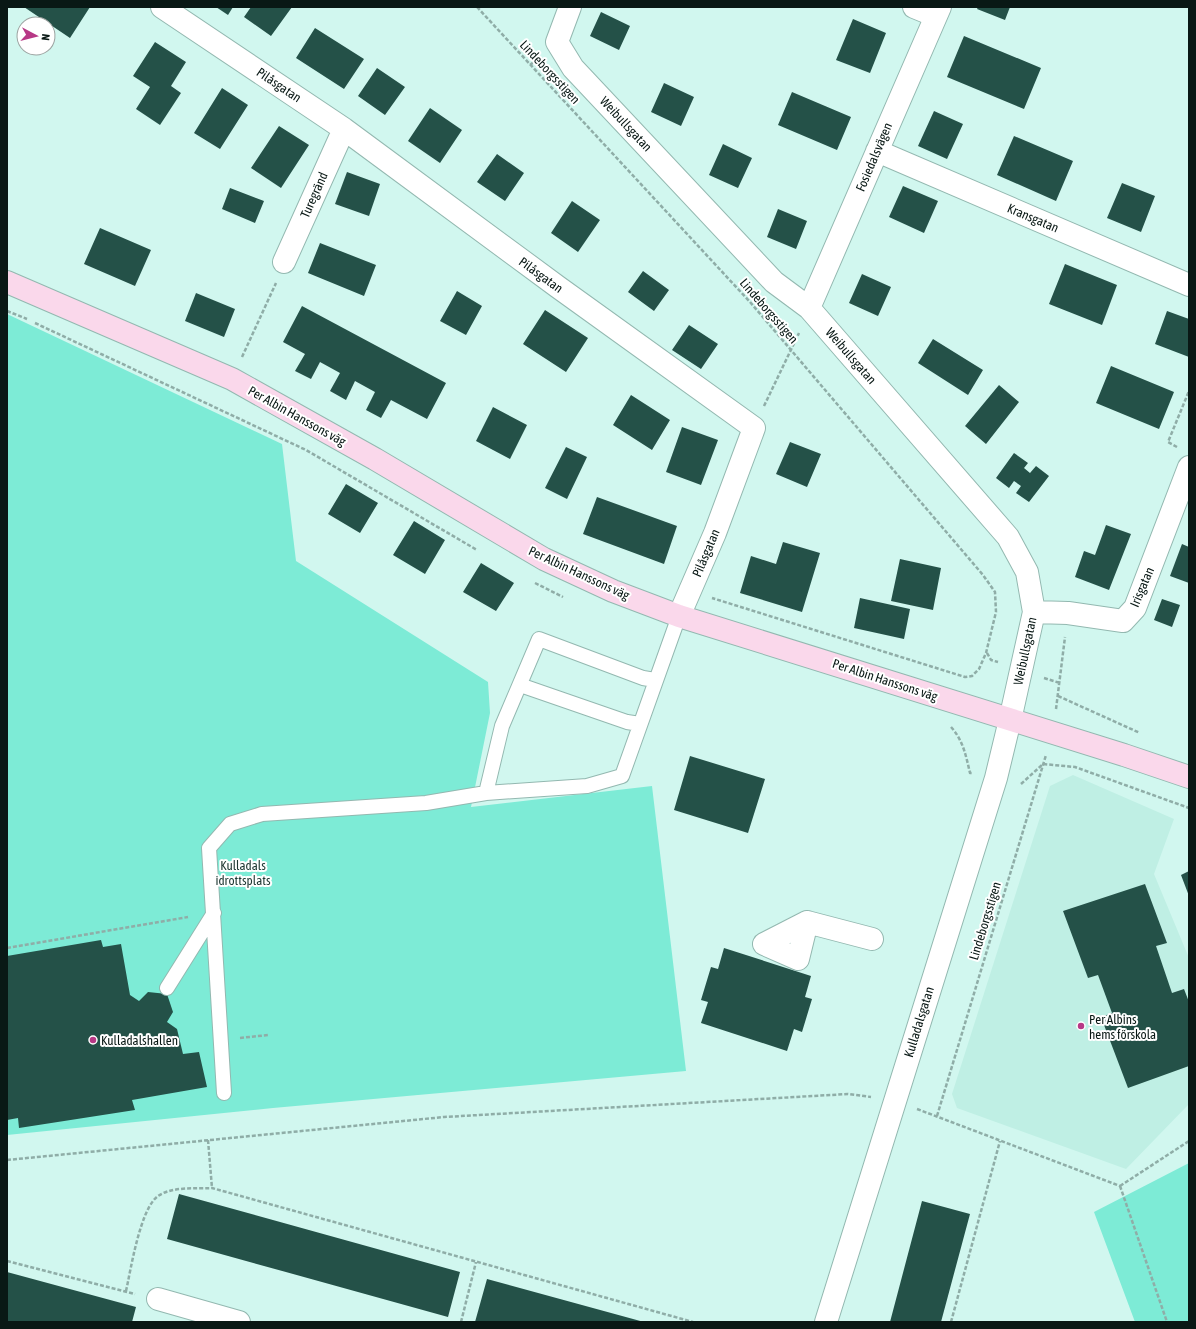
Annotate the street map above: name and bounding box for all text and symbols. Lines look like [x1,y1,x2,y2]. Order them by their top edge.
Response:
north arrow [16,16,56,56]
text: N [40,33,52,41]
street label: Lindeborgsstigen [517,37,583,107]
street label: Pilåsgatan [254,65,304,105]
street label: Weibullsgatan [597,94,655,154]
street label: Fosiedalsvägen [853,120,895,194]
street label: Turegränd [297,170,331,220]
street label: Kransgatan [1005,200,1061,236]
street label: Pilåsgatan [516,254,566,296]
street label: Lindeborgsstigen [737,275,801,347]
street label: Weibullsgatan [823,325,879,387]
street label: Per Albin Hanssons väg [245,383,349,449]
street label: Pilåsgatan [689,527,723,579]
street label: Per Albin Hanssons väg [526,543,632,603]
street label: Irisgatan [1127,565,1157,609]
street label: Weibullsgatan [1010,616,1040,686]
street label: Per Albin Hanssons väg [831,656,940,704]
park label: Kulladals idrottsplats [215,858,271,888]
street label: Lindeborgsstigen [966,880,1004,962]
street label: Kulladalsgatan [901,985,937,1059]
place label: Per Albins hems förskola [1089,1012,1156,1042]
marker: Per Albins hems förskola [1076,1021,1086,1031]
place label: Kulladalshallen [101,1033,178,1048]
marker: Kulladalshallen [88,1035,98,1045]

